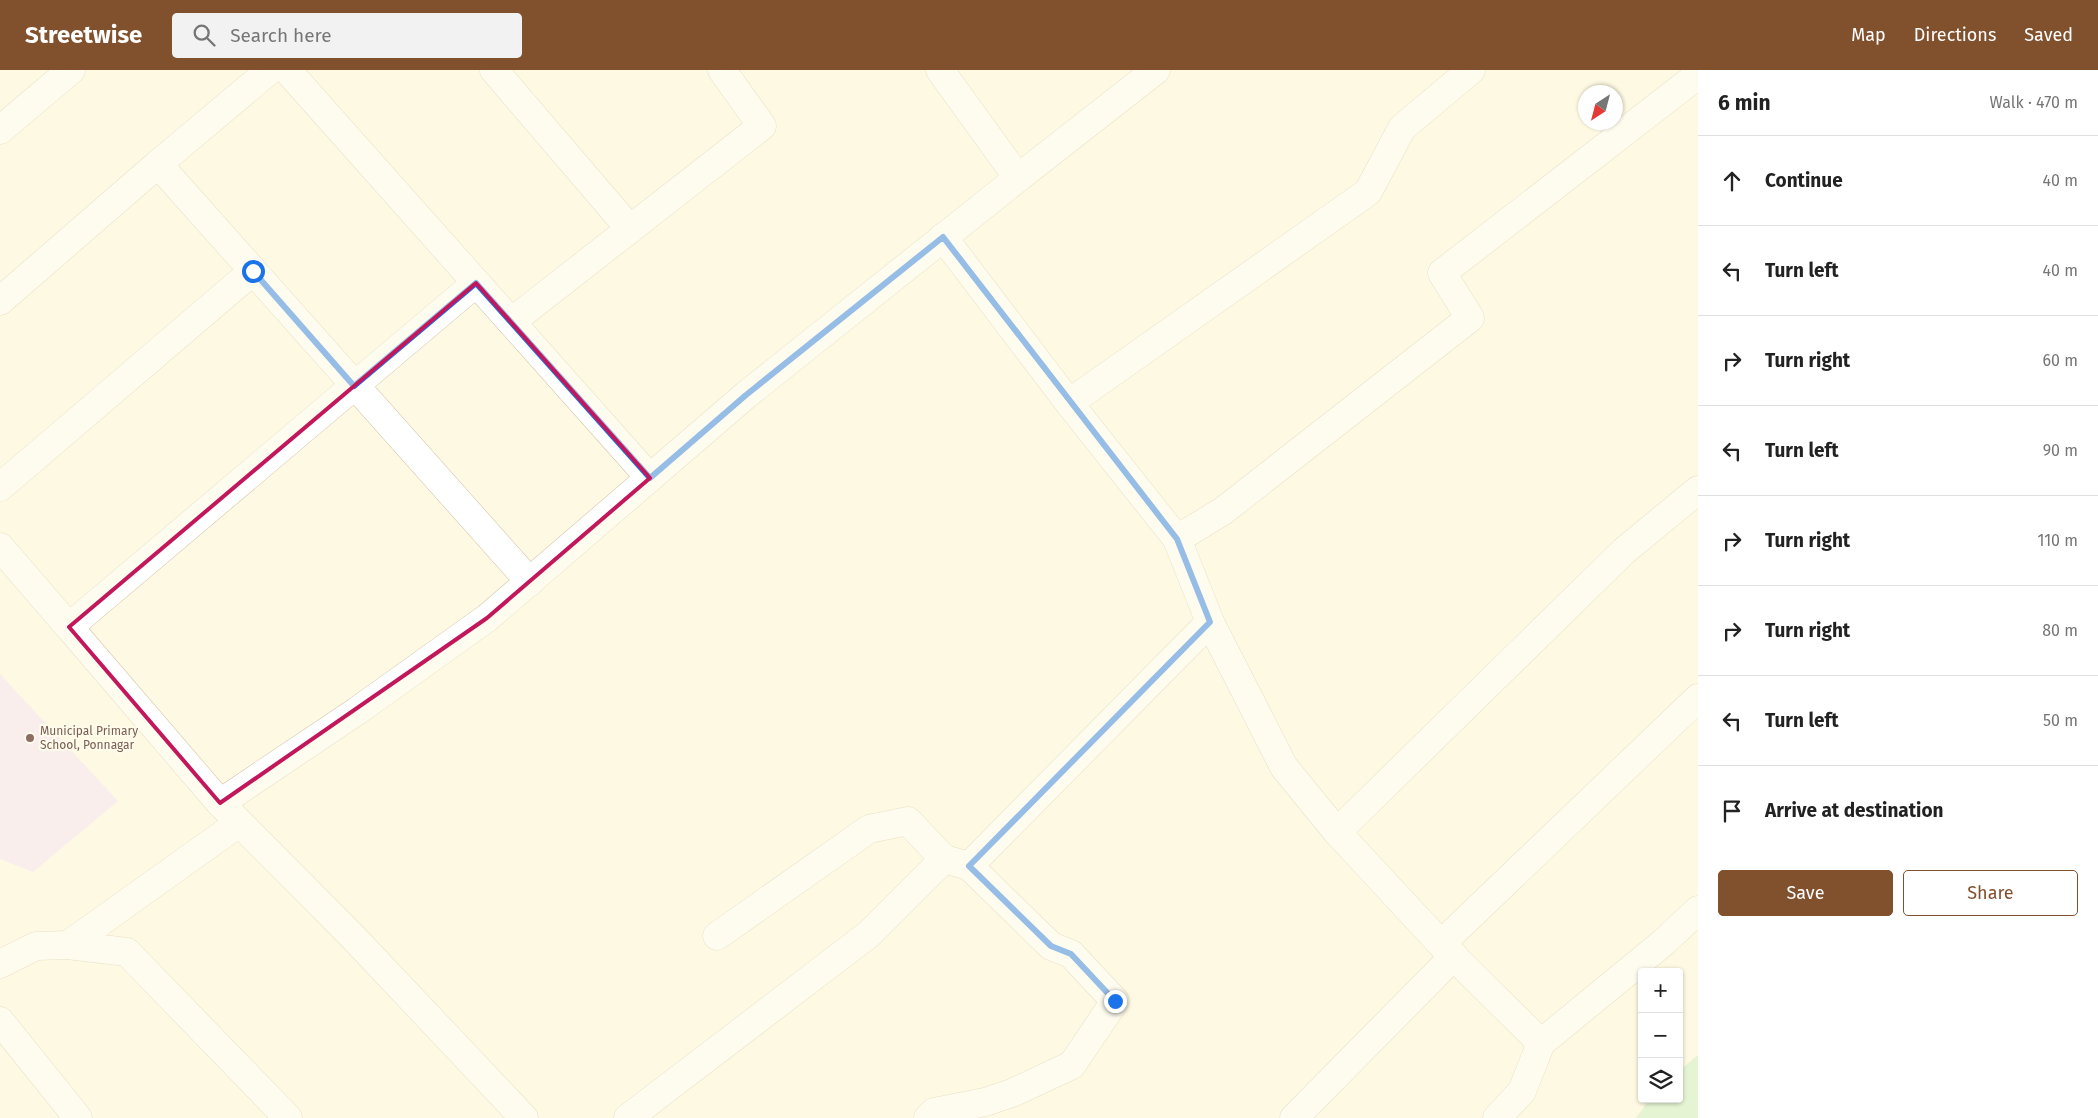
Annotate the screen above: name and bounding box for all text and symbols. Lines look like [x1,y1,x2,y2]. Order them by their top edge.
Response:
search box [172,13,522,58]
text: Streetwise [25,21,142,49]
icon: search [190,21,218,49]
text: Search here [230,24,332,47]
text: Map [1851,24,1886,46]
text: Directions [1914,24,1996,46]
text: Saved [2024,24,2073,46]
north arrow [1578,85,1623,130]
text: 6 min [1718,90,1771,116]
text: Walk · 470 m [1990,93,2078,112]
icon: ahead [1718,167,1746,195]
text: Continue [1765,169,1843,192]
text: 40 m [2043,171,2078,190]
icon: left [1718,257,1746,285]
text: Turn left [1765,259,1839,282]
route start [242,260,265,283]
text: 40 m [2043,261,2078,280]
icon: right [1718,347,1746,375]
text: Turn right [1765,349,1850,372]
text: 60 m [2043,351,2078,370]
icon: left [1718,437,1746,465]
text: Turn left [1765,439,1839,462]
text: 90 m [2043,441,2078,460]
icon: right [1718,527,1746,555]
text: Turn right [1765,529,1850,552]
text: 110 m [2037,531,2078,550]
icon: right [1718,617,1746,645]
text: Turn right [1765,619,1850,642]
text: 80 m [2042,621,2078,640]
icon: left [1718,707,1746,735]
text: Turn left [1765,709,1839,732]
text: 50 m [2043,711,2078,730]
place label: Municipal Primary School, Ponnagar [40,724,138,752]
marker: Municipal Primary School, Ponnagar [24,732,36,744]
icon: arrive [1718,797,1746,825]
text: Arrive at destination [1765,799,1944,822]
button: Save [1718,870,1893,916]
button: Share [1903,870,2078,916]
map controls [1638,968,1683,1103]
button: + [1638,968,1683,1013]
route end [1104,990,1127,1013]
button: − [1638,1013,1683,1058]
button: layers [1638,1058,1683,1103]

